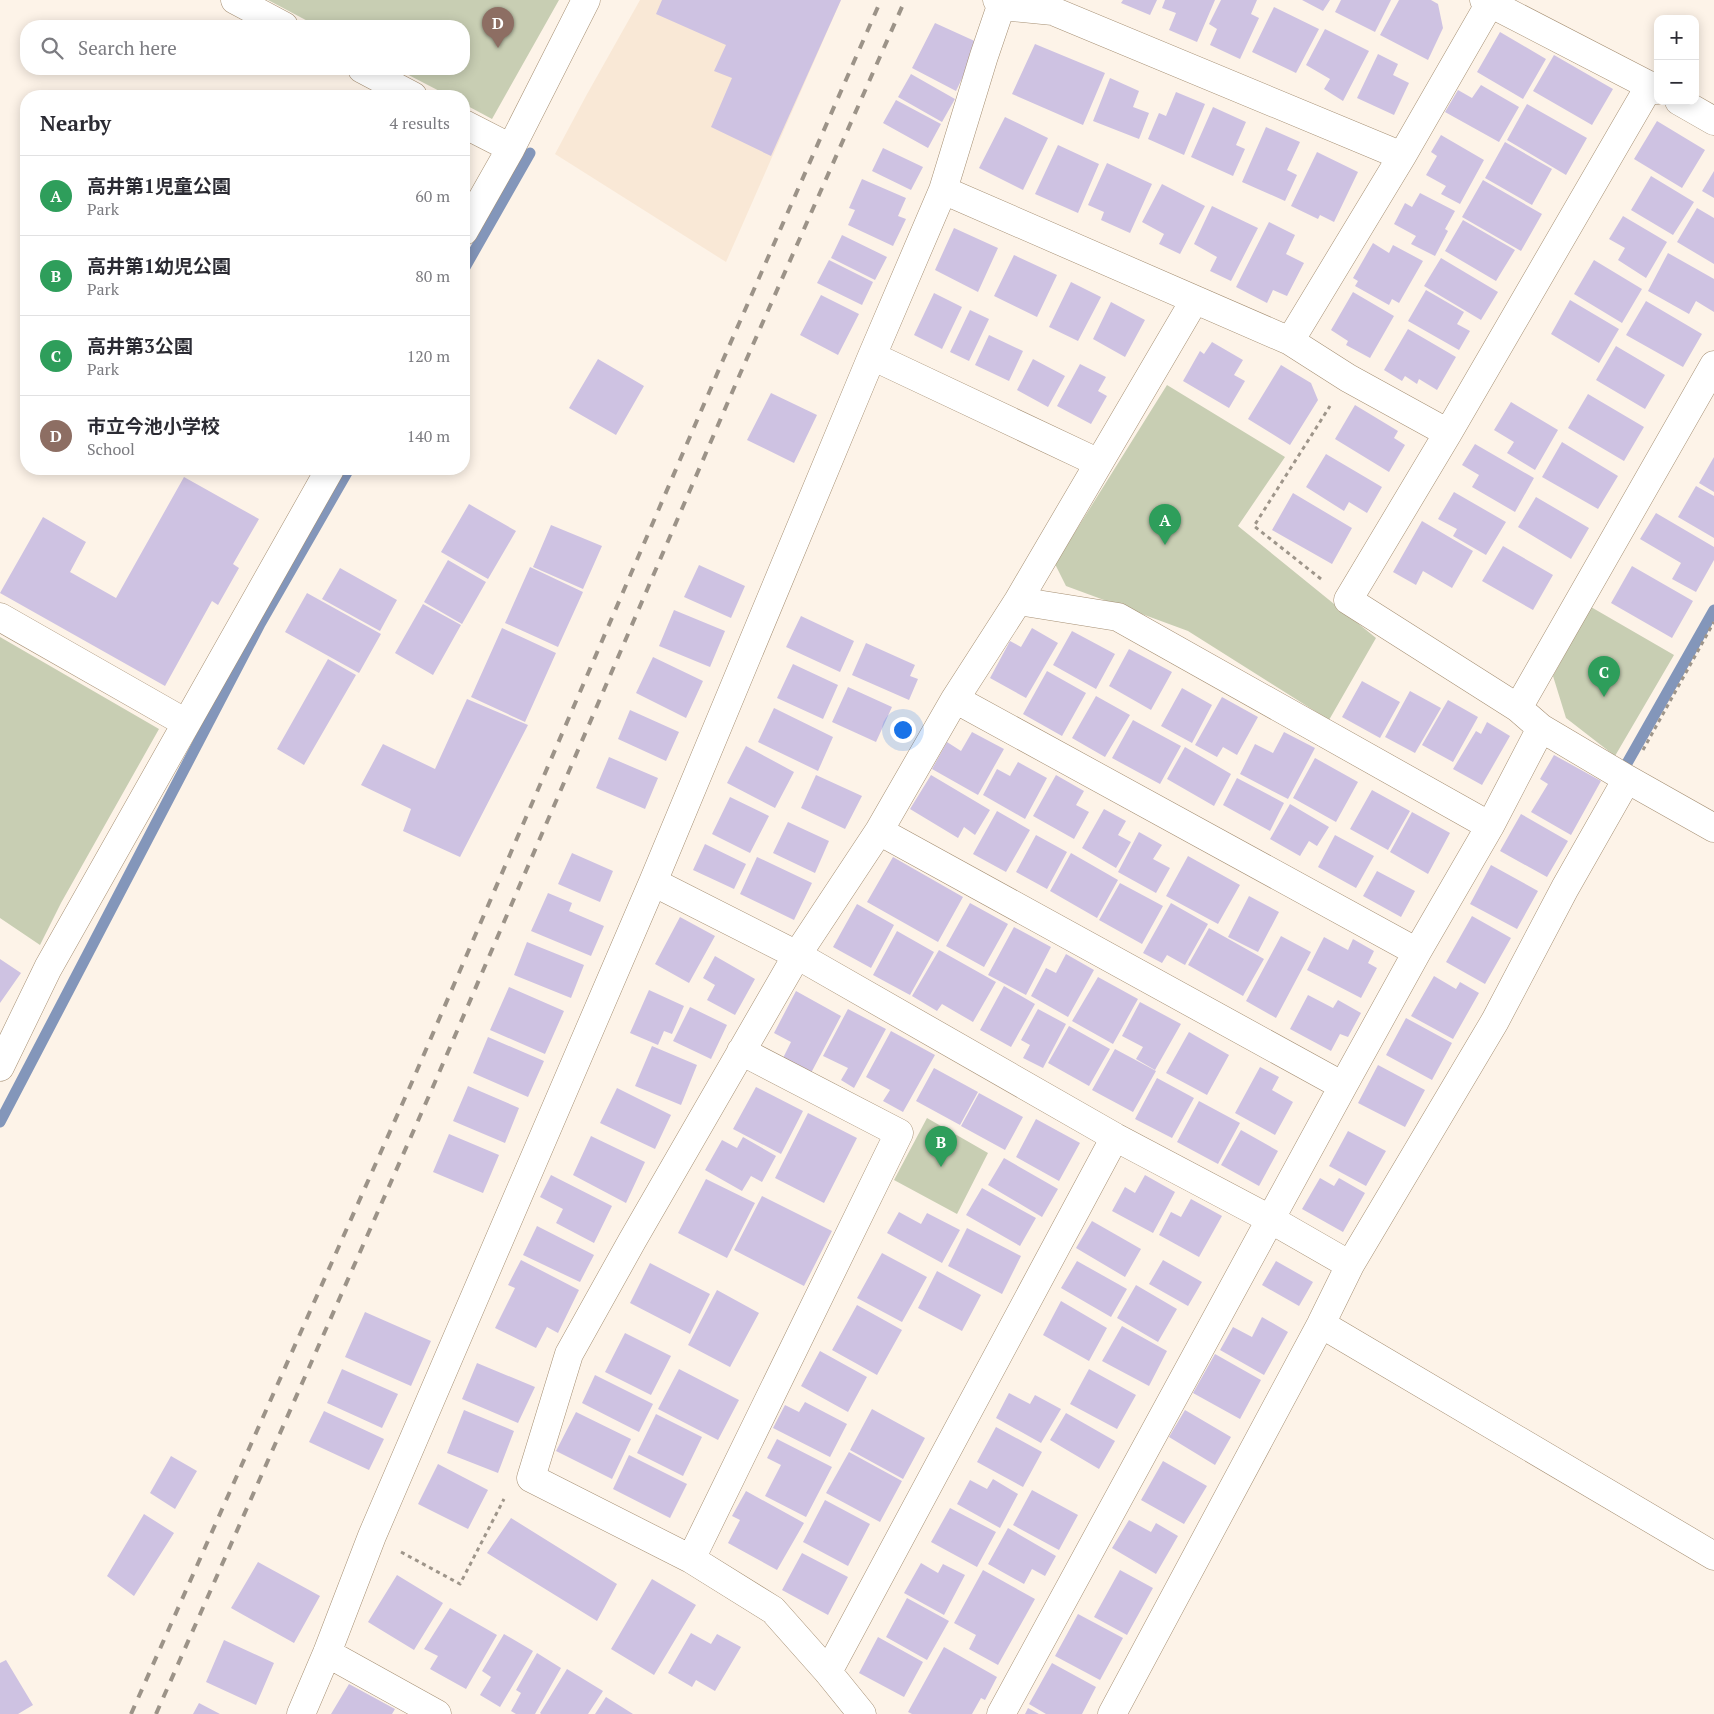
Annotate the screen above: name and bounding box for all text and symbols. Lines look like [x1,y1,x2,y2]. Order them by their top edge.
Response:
pin: D [482,7,514,48]
map controls [1654,15,1699,105]
button: + [1654,15,1699,60]
search box [20,20,470,75]
icon: search [38,34,66,62]
text: Search here [78,35,177,60]
button: − [1654,60,1699,105]
text: Nearby [40,109,111,137]
text: 4 results [390,112,450,134]
text: 高井第1児童公園 [87,173,231,198]
text: A [50,185,62,207]
text: 60 m [415,185,450,207]
text: Park [87,198,119,220]
text: 高井第1幼児公園 [87,253,231,278]
text: B [51,265,61,287]
text: 80 m [415,265,450,287]
text: Park [87,278,119,300]
text: 高井第3公園 [87,333,193,358]
text: C [51,345,61,367]
text: 120 m [407,345,450,367]
text: Park [87,358,119,380]
text: 市立今池小学校 [87,413,220,438]
text: D [50,425,62,447]
text: 140 m [407,425,450,447]
text: School [87,438,135,460]
pin: A [1149,504,1181,545]
pin: C [1588,656,1620,697]
your location [890,717,916,743]
pin: B [925,1126,957,1167]

